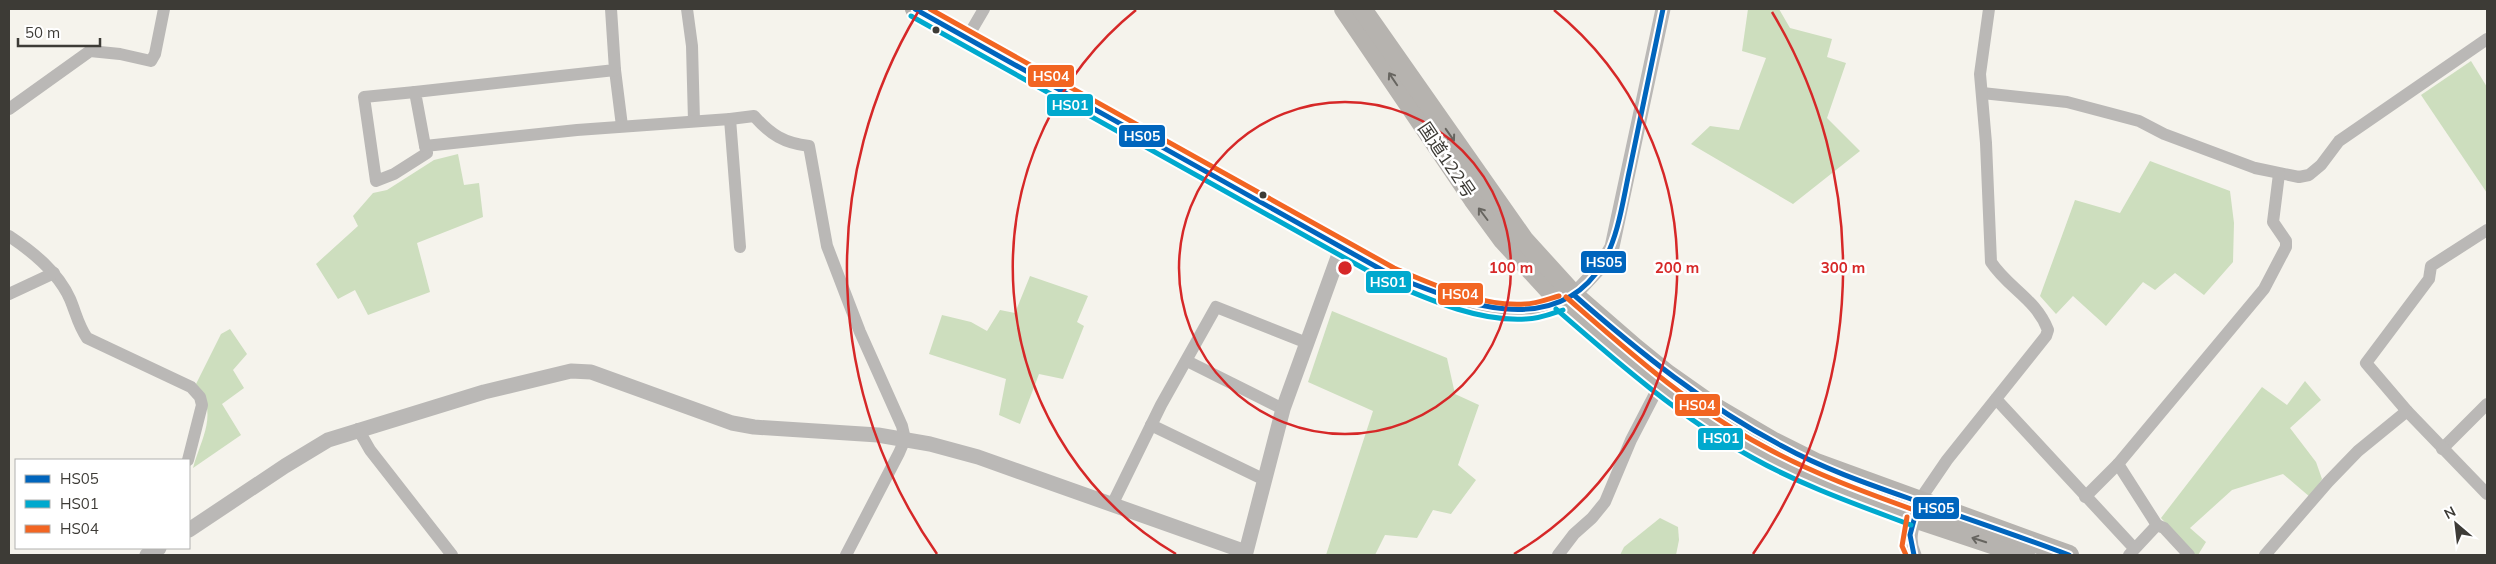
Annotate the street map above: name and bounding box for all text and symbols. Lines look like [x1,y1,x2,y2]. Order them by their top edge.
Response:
scale bar [18,15,100,47]
text: 50 m [25,23,60,42]
unlabelled marker [931,25,941,35]
line badge: HS04 [1027,64,1075,88]
text: HS04 [1033,67,1070,85]
one-way arrow [1388,72,1398,86]
line badge: HS01 [1046,93,1094,117]
text: HS01 [1052,96,1088,114]
street label: 国道122号 [1413,118,1481,202]
line badge: HS05 [1118,124,1166,148]
text: HS05 [1124,127,1160,145]
one-way arrow [1445,128,1455,142]
unlabelled marker [1258,190,1268,200]
one-way arrow [1478,207,1488,221]
line badge: HS05 [1580,250,1627,274]
text: HS05 [1586,253,1622,271]
text: 100 m [1489,258,1533,277]
text: 200 m [1655,258,1699,277]
text: 300 m [1821,258,1865,277]
centre of rings [1336,259,1354,277]
line badge: HS01 [1365,270,1412,294]
text: HS01 [1370,273,1406,291]
line badge: HS04 [1437,282,1484,306]
text: HS04 [1442,285,1479,303]
line badge: HS04 [1674,393,1721,417]
text: HS04 [1679,396,1716,414]
line badge: HS01 [1697,427,1744,451]
text: HS01 [1703,429,1739,447]
legend [15,459,190,549]
text: HS05 [60,469,99,488]
text: HS01 [60,494,99,513]
line badge: HS05 [1912,496,1960,520]
text: HS05 [1918,499,1954,517]
north arrow [2431,499,2481,549]
text: N [2441,502,2459,523]
text: HS04 [60,519,99,538]
one-way arrow [1971,534,1987,544]

